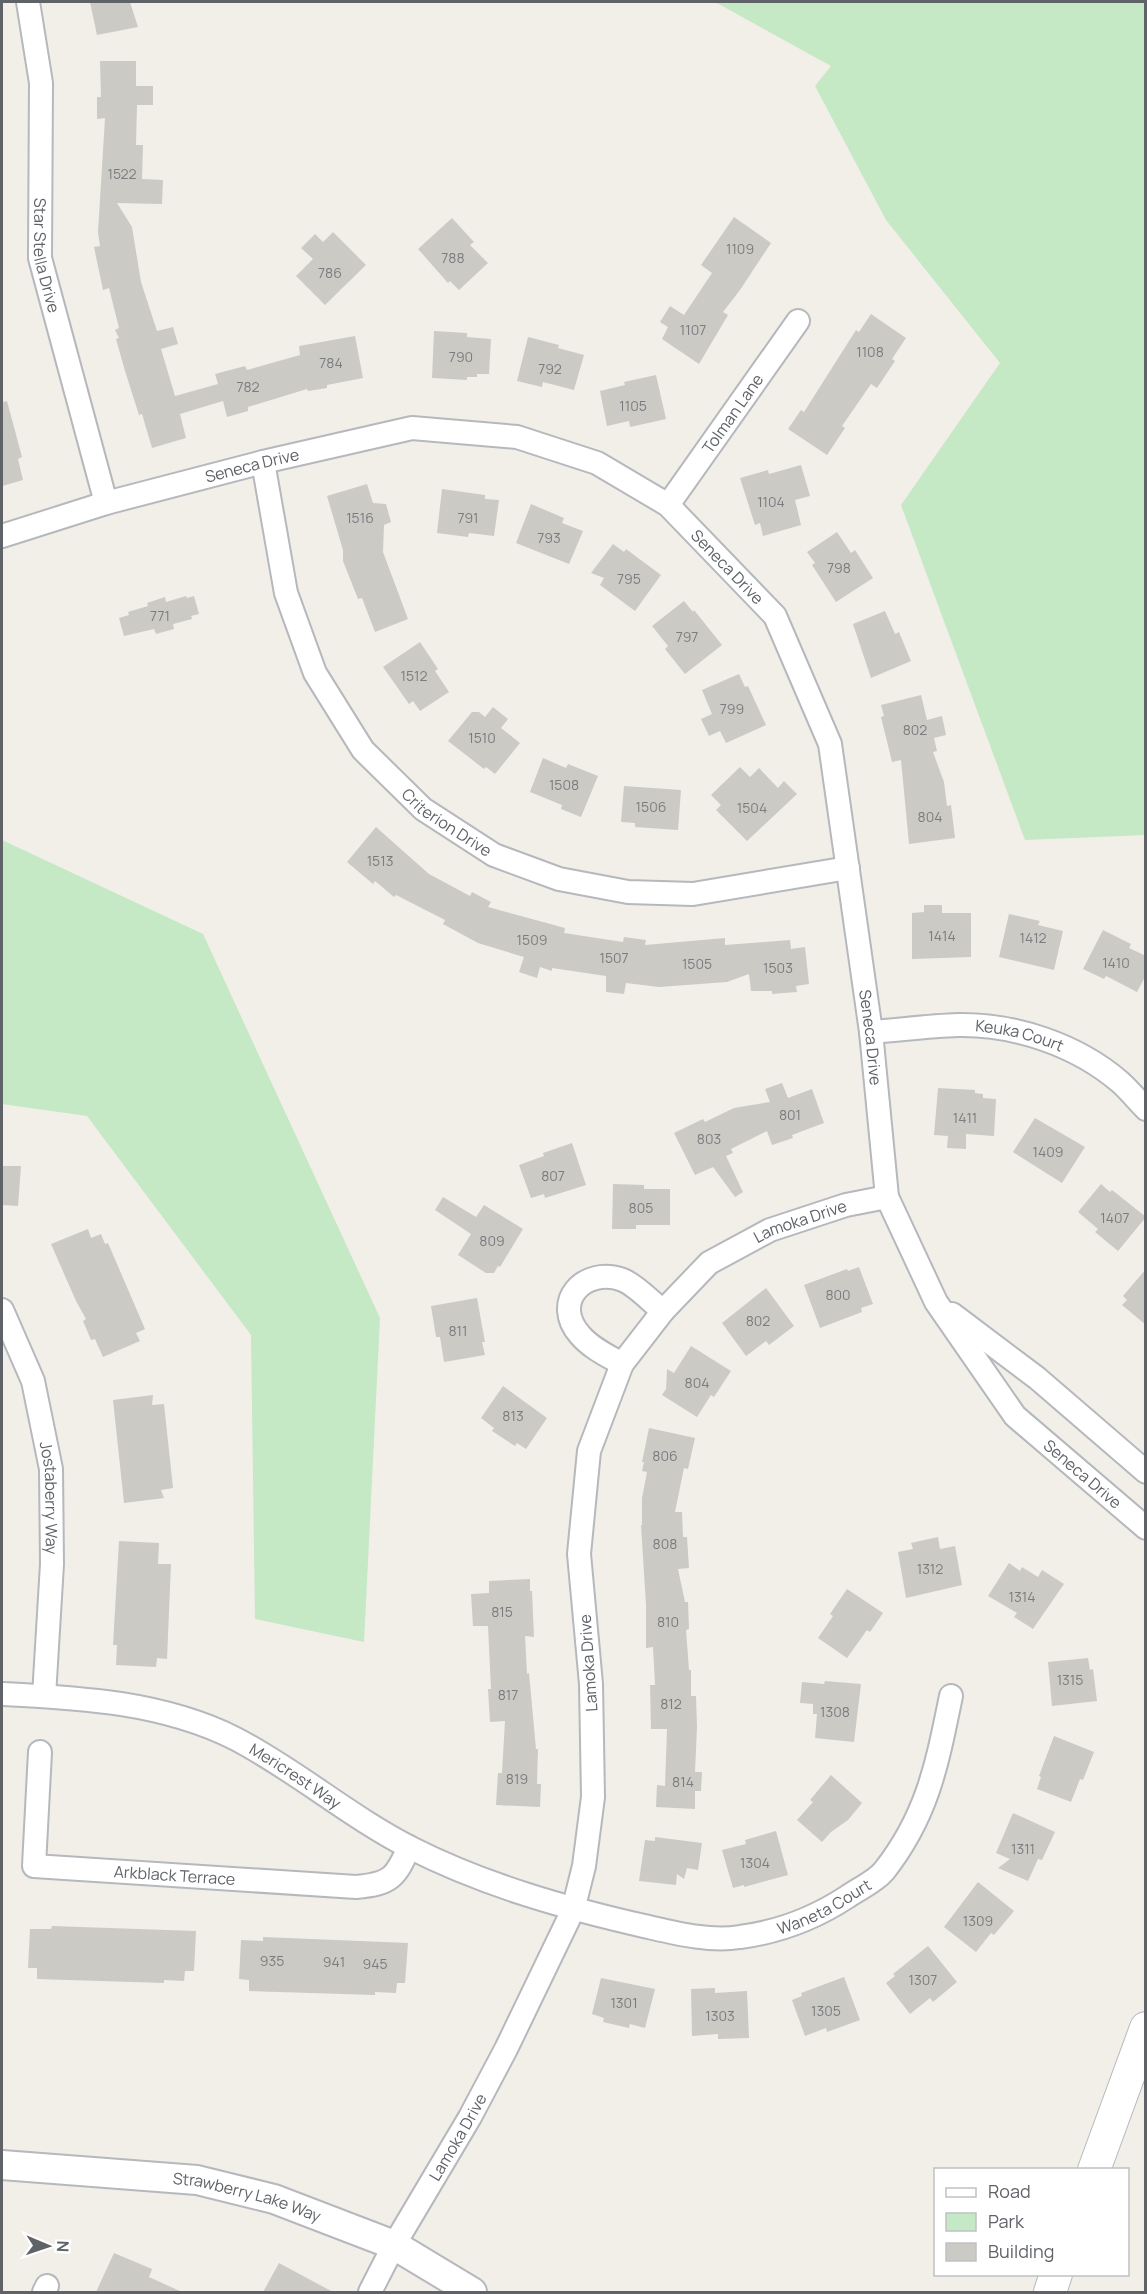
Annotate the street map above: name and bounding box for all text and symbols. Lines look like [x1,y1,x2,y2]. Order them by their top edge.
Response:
house number: 1522 [107,164,137,183]
street label: Star Stella Drive [29,198,65,315]
house number: 1109 [726,239,754,258]
house number: 788 [441,248,465,267]
house number: 786 [318,263,342,282]
house number: 1107 [680,320,706,339]
house number: 1108 [856,342,884,361]
house number: 790 [449,347,473,366]
house number: 784 [319,353,343,372]
house number: 792 [538,359,562,378]
street label: Tolman Lane [697,369,768,458]
house number: 782 [236,377,260,396]
house number: 1105 [619,396,647,415]
street label: Seneca Drive [203,443,301,488]
house number: 1104 [757,492,785,511]
house number: 1516 [346,508,374,527]
house number: 791 [457,508,479,527]
street label: Seneca Drive [686,525,769,609]
house number: 793 [537,528,561,547]
house number: 798 [827,558,851,577]
house number: 795 [617,569,641,588]
house number: 771 [150,606,170,625]
house number: 797 [676,627,698,646]
house number: 1512 [401,666,428,685]
house number: 799 [720,699,744,718]
house number: 802 [903,720,927,739]
house number: 1510 [468,728,496,747]
house number: 1508 [549,775,579,794]
street label: Criterion Drive [397,783,496,862]
house number: 1506 [636,797,666,816]
house number: 1504 [737,798,767,817]
house number: 804 [918,807,942,826]
house number: 1513 [367,851,393,870]
house number: 1414 [928,926,956,945]
house number: 1412 [1019,928,1047,947]
house number: 1509 [517,930,547,949]
house number: 1507 [599,948,629,967]
house number: 1410 [1102,953,1130,972]
house number: 1505 [682,954,712,973]
house number: 1503 [763,958,793,977]
street label: Seneca Drive [854,988,887,1086]
street label: Keuka Court [975,1014,1067,1057]
house number: 801 [779,1105,801,1124]
house number: 1411 [953,1108,977,1127]
house number: 803 [697,1129,721,1148]
house number: 1409 [1033,1142,1063,1161]
house number: 807 [541,1166,565,1185]
street label: Lamoka Drive [749,1195,849,1248]
house number: 805 [629,1198,653,1217]
house number: 1407 [1100,1208,1130,1227]
house number: 809 [479,1231,505,1250]
house number: 800 [825,1285,851,1304]
house number: 802 [746,1311,770,1330]
house number: 811 [448,1321,468,1340]
house number: 804 [685,1373,709,1392]
house number: 813 [502,1406,524,1425]
street label: Seneca Drive [1039,1434,1126,1513]
street label: Jostaberry Way [35,1439,63,1555]
house number: 806 [652,1446,678,1465]
house number: 808 [653,1534,677,1553]
house number: 1312 [917,1559,943,1578]
house number: 1314 [1009,1587,1035,1606]
house number: 815 [491,1602,513,1621]
house number: 810 [657,1612,679,1631]
street label: Lamoka Drive [574,1614,602,1712]
house number: 1315 [1057,1670,1083,1689]
house number: 817 [498,1685,518,1704]
house number: 812 [660,1694,682,1713]
house number: 1308 [820,1702,850,1721]
street label: Mericrest Way [246,1738,346,1814]
house number: 819 [506,1769,528,1788]
house number: 814 [672,1772,694,1791]
house number: 1311 [1011,1839,1035,1858]
house number: 1304 [740,1853,770,1872]
street label: Arkblack Terrace [113,1860,236,1890]
street label: Waneta Court [774,1874,875,1940]
house number: 1309 [963,1911,993,1930]
house number: 935 [260,1951,284,1970]
house number: 941 [323,1952,345,1971]
house number: 945 [362,1954,388,1973]
house number: 1307 [909,1970,937,1989]
house number: 1301 [610,1993,638,2012]
house number: 1305 [811,2001,841,2020]
house number: 1303 [705,2006,735,2025]
street label: Lamoka Drive [424,2090,491,2185]
street label: Strawberry Lake Way [172,2167,325,2227]
legend [934,2168,1129,2276]
text: Road [988,2179,1031,2203]
text: Park [988,2209,1025,2233]
north arrow [18,2216,78,2276]
text: Building [988,2239,1054,2263]
text: N [52,2240,74,2253]

